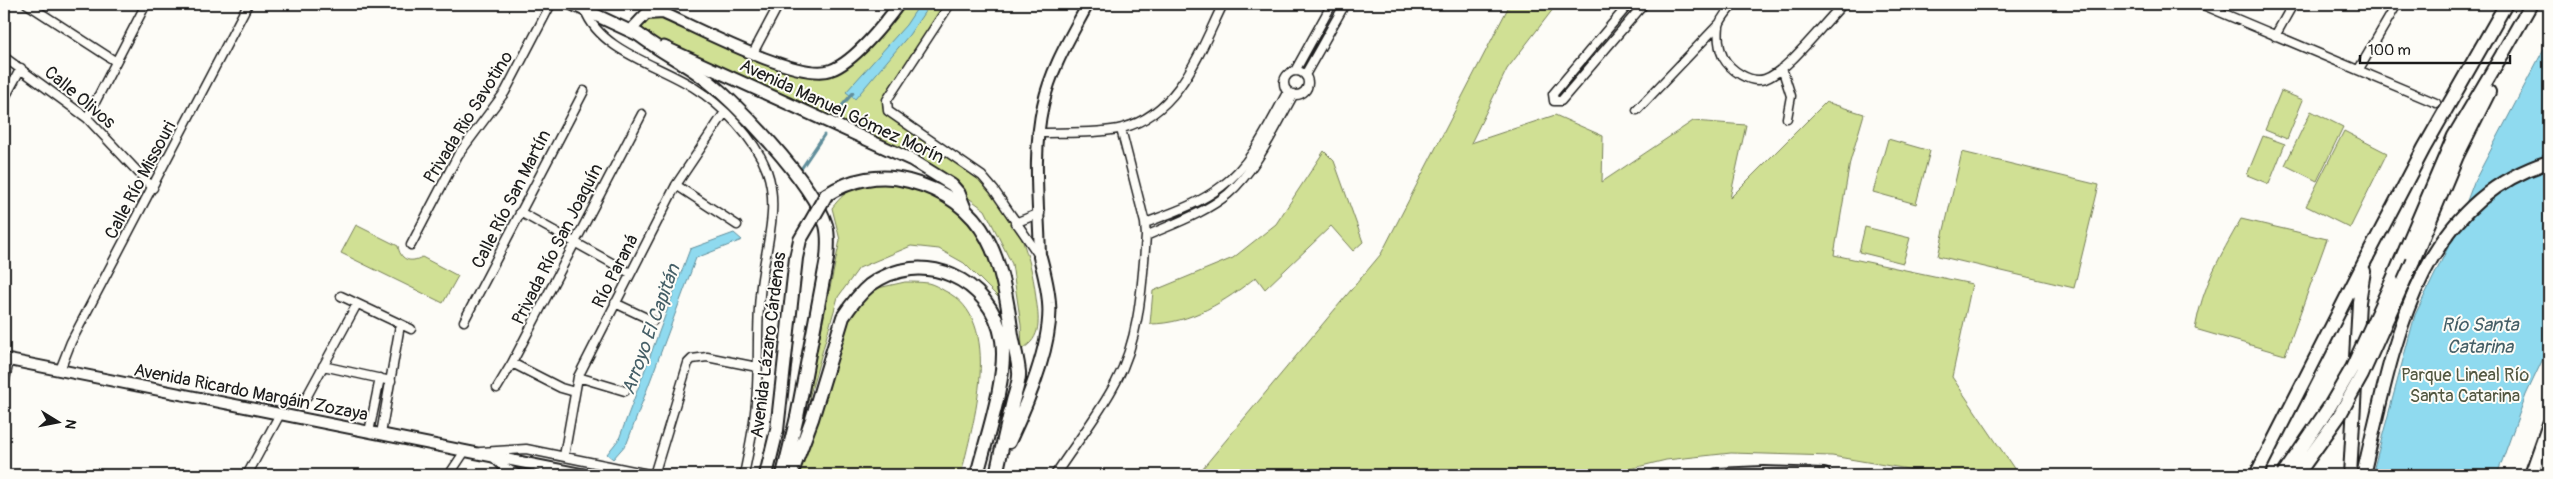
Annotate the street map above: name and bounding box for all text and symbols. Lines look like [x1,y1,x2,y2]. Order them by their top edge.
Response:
scale bar [2360,32,2510,64]
text: 100 m [2368,41,2411,60]
street label: Privada Rio Savotino [418,47,519,188]
street label: Avenida Manuel Gómez Morín [736,54,948,169]
street label: Calle Olivos [39,61,120,134]
street label: Calle Río Missouri [100,117,181,243]
street label: Calle Río San Martín [467,126,556,272]
street label: Privada Río San Joaquín [507,160,608,329]
street label: Río Paraná [587,231,644,312]
street label: Avenida Lázaro Cárdenas [746,251,791,439]
water label: Arroyo El Capitán [616,260,686,398]
water label: Río Santa Catarina [2441,313,2520,359]
street label: Avenida Ricardo Margáin Zozaya [132,358,370,427]
park label: Parque Lineal Río Santa Catarina [2401,364,2529,408]
north arrow [32,396,82,446]
text: N [61,418,80,430]

